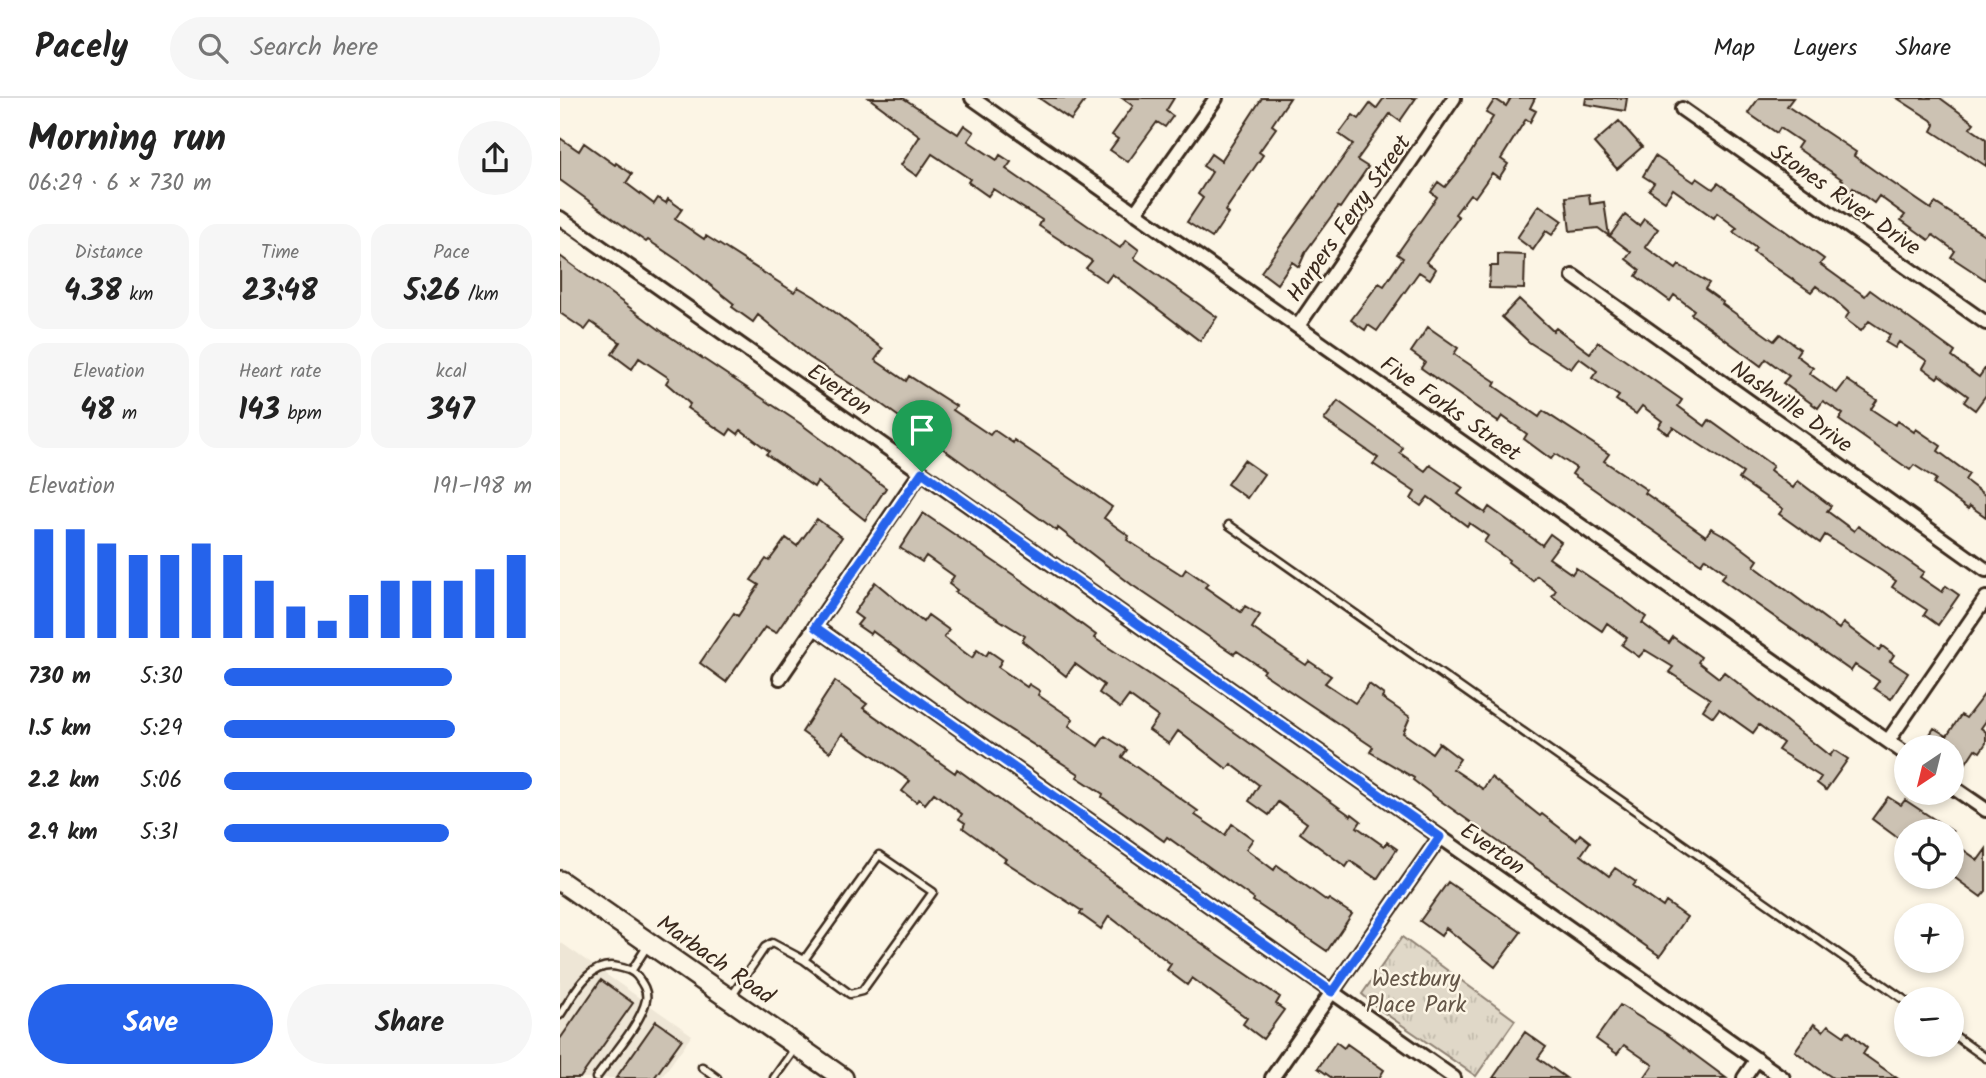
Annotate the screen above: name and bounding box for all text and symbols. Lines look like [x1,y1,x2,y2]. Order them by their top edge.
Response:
search box [170,17,660,80]
text: Pacely [35,22,128,75]
text: Search here [250,27,378,69]
icon: search [194,29,232,67]
text: Map [1713,29,1755,68]
text: Layers [1793,29,1857,68]
text: Share [1895,29,1951,68]
text: Morning run [28,110,226,170]
button: share [458,121,532,195]
street label: Harpers Ferry Street [1278,127,1422,310]
street label: Stones River Drive [1762,135,1928,266]
text: 06:29 · 6 × 730 m [28,166,212,202]
text: Distance [75,238,143,268]
text: Time [261,238,299,268]
text: Pace [433,238,469,268]
text: 4.38 [64,268,122,316]
text: 23:48 [242,268,318,316]
text: 5:26 [404,268,460,316]
text: km [122,280,153,310]
text: /km [460,280,499,310]
street label: Five Forks Street [1372,348,1529,472]
street label: Nashville Drive [1722,352,1860,463]
street label: Everton [799,355,879,426]
text: Elevation [73,357,145,387]
text: Heart rate [239,357,321,387]
text: kcal [436,357,467,387]
text: 48 [80,387,114,435]
text: 143 [238,387,280,435]
text: 347 [428,387,475,435]
text: m [114,399,137,429]
text: bpm [280,399,322,429]
pin [892,400,952,472]
icon: arrive [903,411,941,449]
text: Elevation [28,469,115,505]
text: 191–198 m [432,469,532,505]
text: 730 m [28,659,91,695]
text: 5:30 [140,659,183,695]
text: 1.5 km [28,711,91,747]
text: 5:29 [140,711,183,747]
north arrow [1894,735,1964,805]
map controls [1894,735,1964,1057]
text: 2.2 km [28,763,99,799]
text: 5:06 [140,763,182,799]
street label: Everton [1452,814,1532,885]
text: 2.9 km [28,815,98,851]
text: 5:31 [140,815,178,851]
button: locate [1894,819,1964,889]
button: + [1894,903,1964,973]
street label: Marbach Road [648,907,782,1015]
park label: Westbury Place Park [1366,962,1466,1024]
button: Save [28,984,273,1064]
button: Share [287,984,532,1064]
button: − [1894,987,1964,1057]

